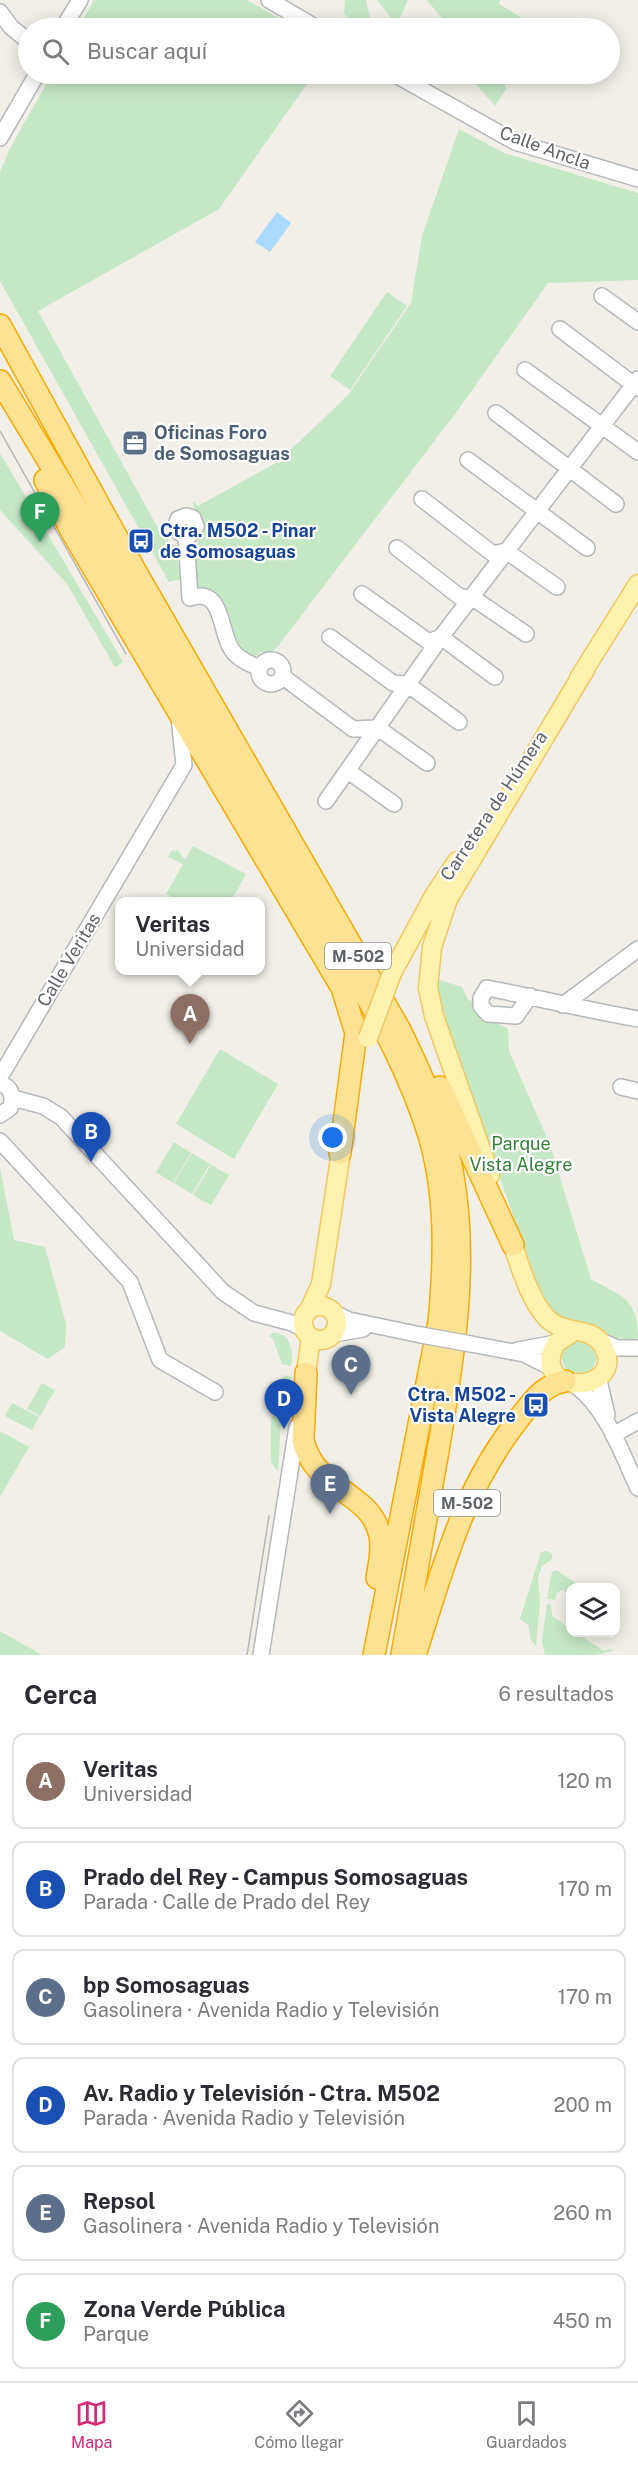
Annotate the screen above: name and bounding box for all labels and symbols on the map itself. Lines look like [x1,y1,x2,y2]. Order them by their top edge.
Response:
street label: Calle Ancla [497,121,593,174]
place label: Oficinas Foro de Somosaguas [154,422,290,464]
office icon: Oficinas Foro de Somosaguas [120,428,150,458]
pin: F [20,492,60,542]
place label: Ctra. M502 - Pinar de Somosaguas [160,520,317,562]
bus stop icon: Ctra. M502 - Pinar de Somosaguas [126,526,156,556]
street label: Carretera de Húmera [436,727,551,884]
street label: Calle Veritas [32,909,105,1010]
road number: M-502 [325,943,391,969]
pin: A [170,994,210,1044]
pin: B [72,1112,110,1162]
your location [318,1123,347,1152]
park label: Parque Vista Alegre [470,1133,572,1175]
pin: C [332,1346,370,1395]
pin: D [264,1380,304,1429]
place label: Ctra. M502 - Vista Alegre [407,1384,516,1426]
bus stop icon: Ctra. M502 - Vista Alegre [521,1390,551,1420]
pin: E [310,1464,350,1514]
road number: M-502 [434,1490,500,1516]

